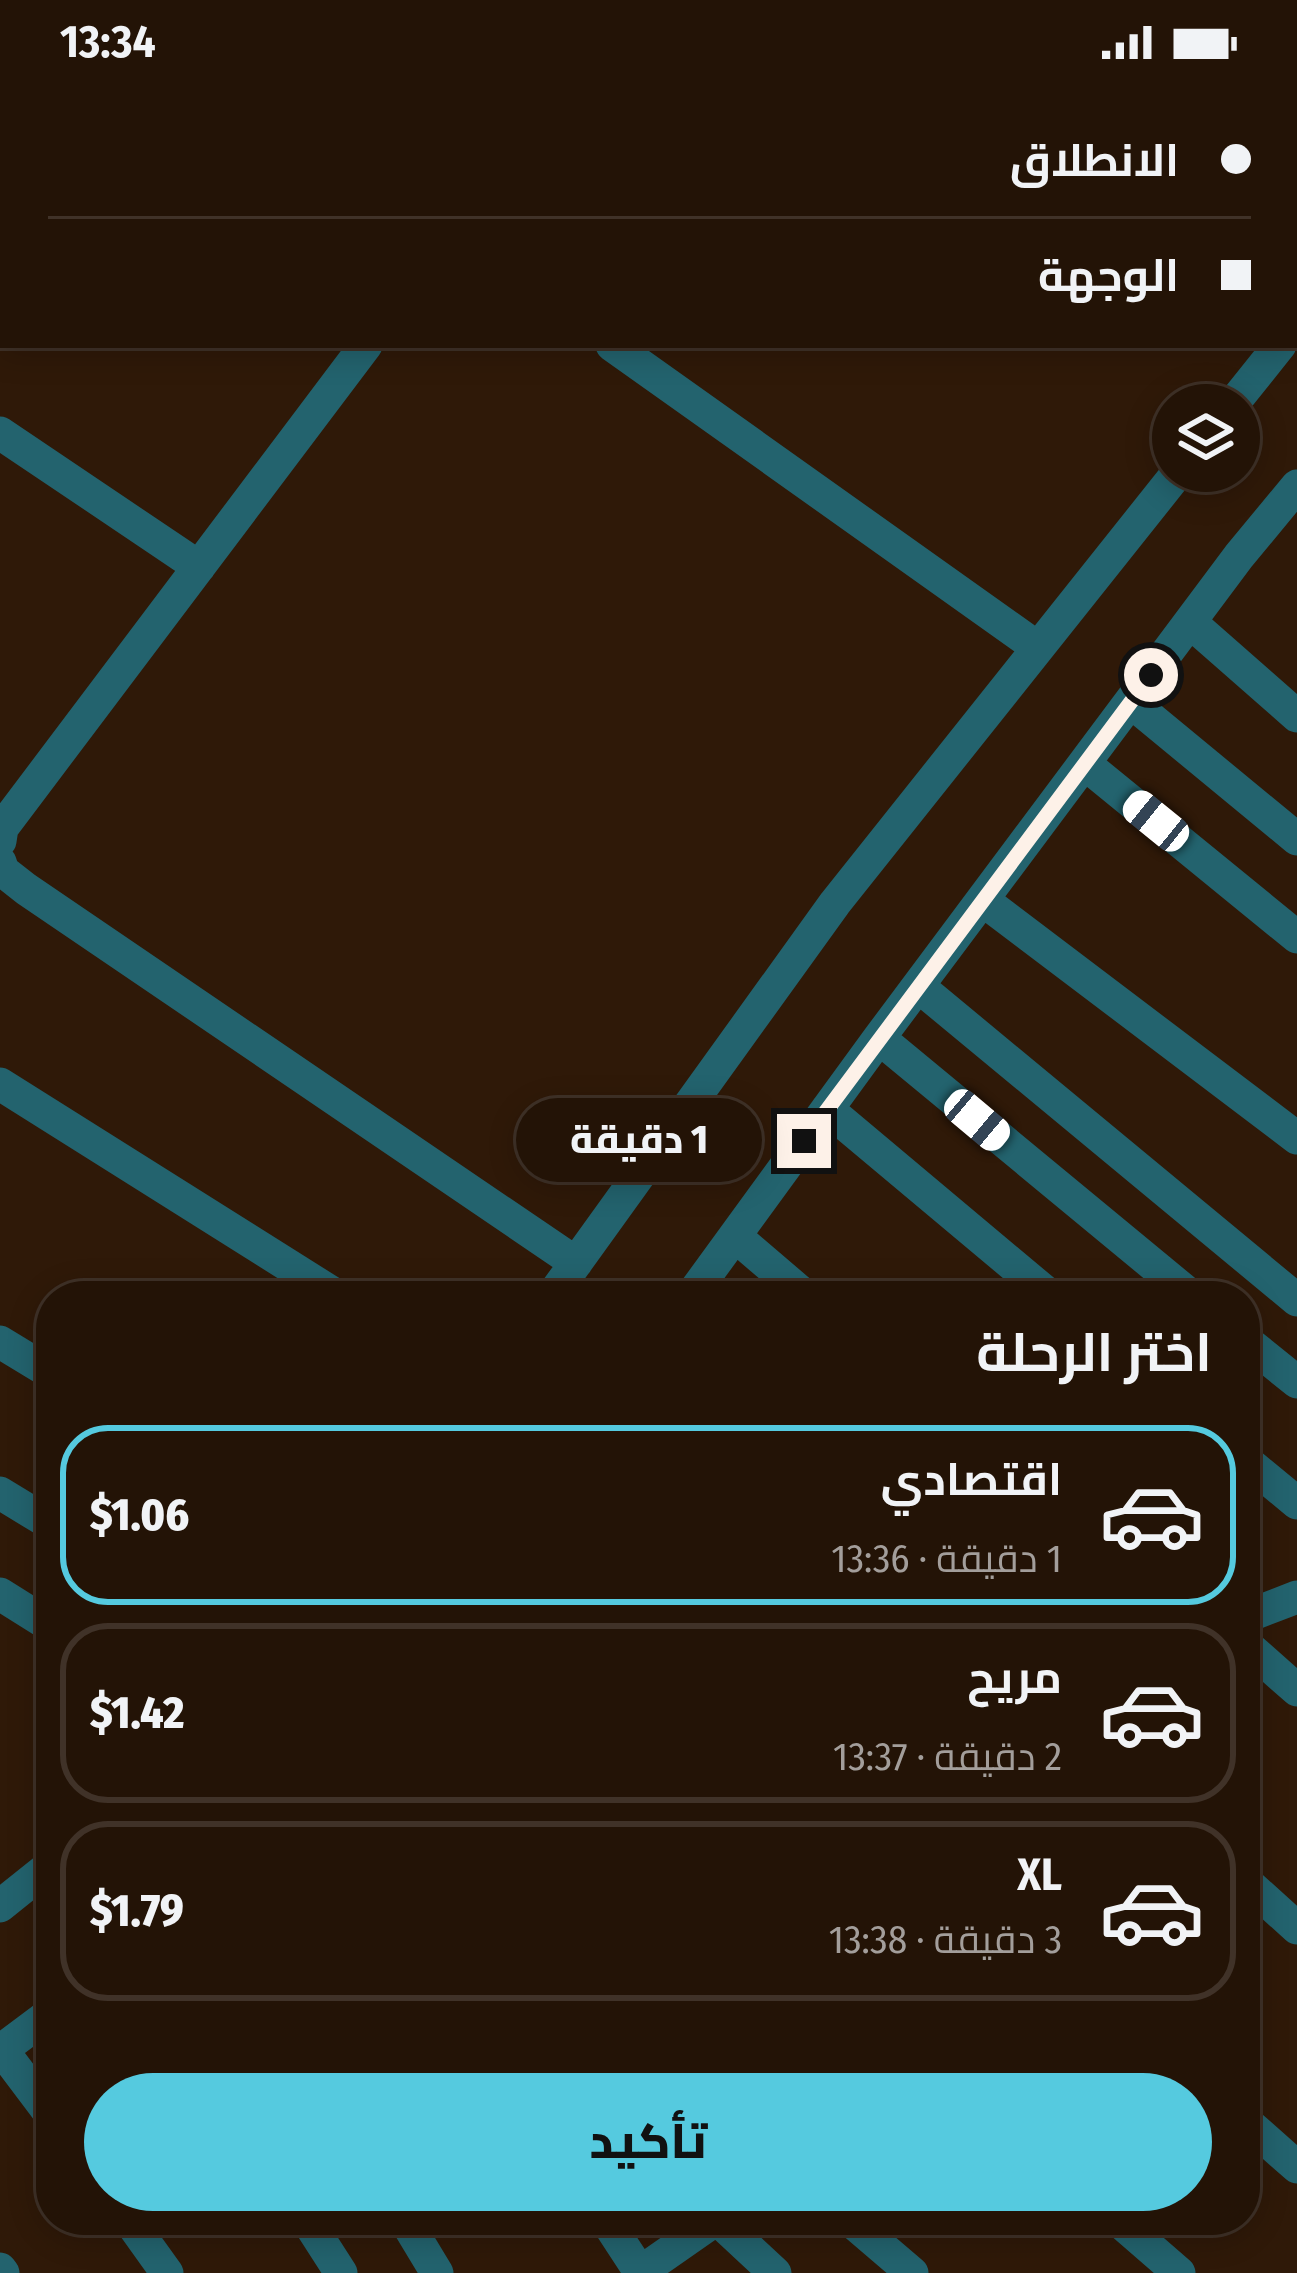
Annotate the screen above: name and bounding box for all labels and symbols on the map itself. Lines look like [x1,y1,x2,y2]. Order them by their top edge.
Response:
route start [1124,648,1178,702]
car [1117,784,1195,858]
car [938,1083,1016,1157]
callout: 1 دقيقة [516,1099,762,1183]
route end [777,1114,831,1168]

